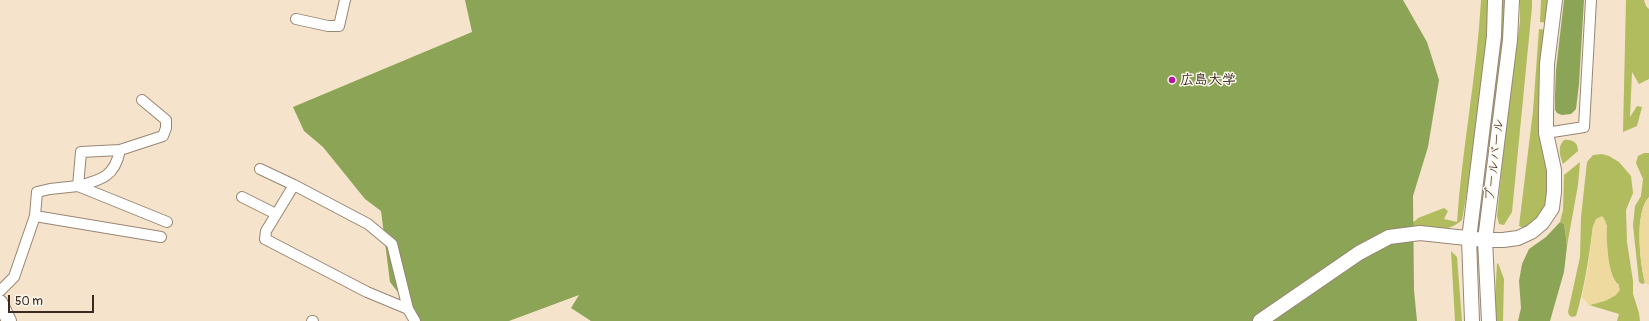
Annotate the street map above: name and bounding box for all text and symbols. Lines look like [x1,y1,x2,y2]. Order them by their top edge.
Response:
place label: 広島大学 [1180,72,1236,88]
marker: 広島大学 [1167,75,1177,85]
street label: ブールバール [1482,118,1508,202]
scale bar [10,287,96,313]
text: 50 m [15,294,43,309]

